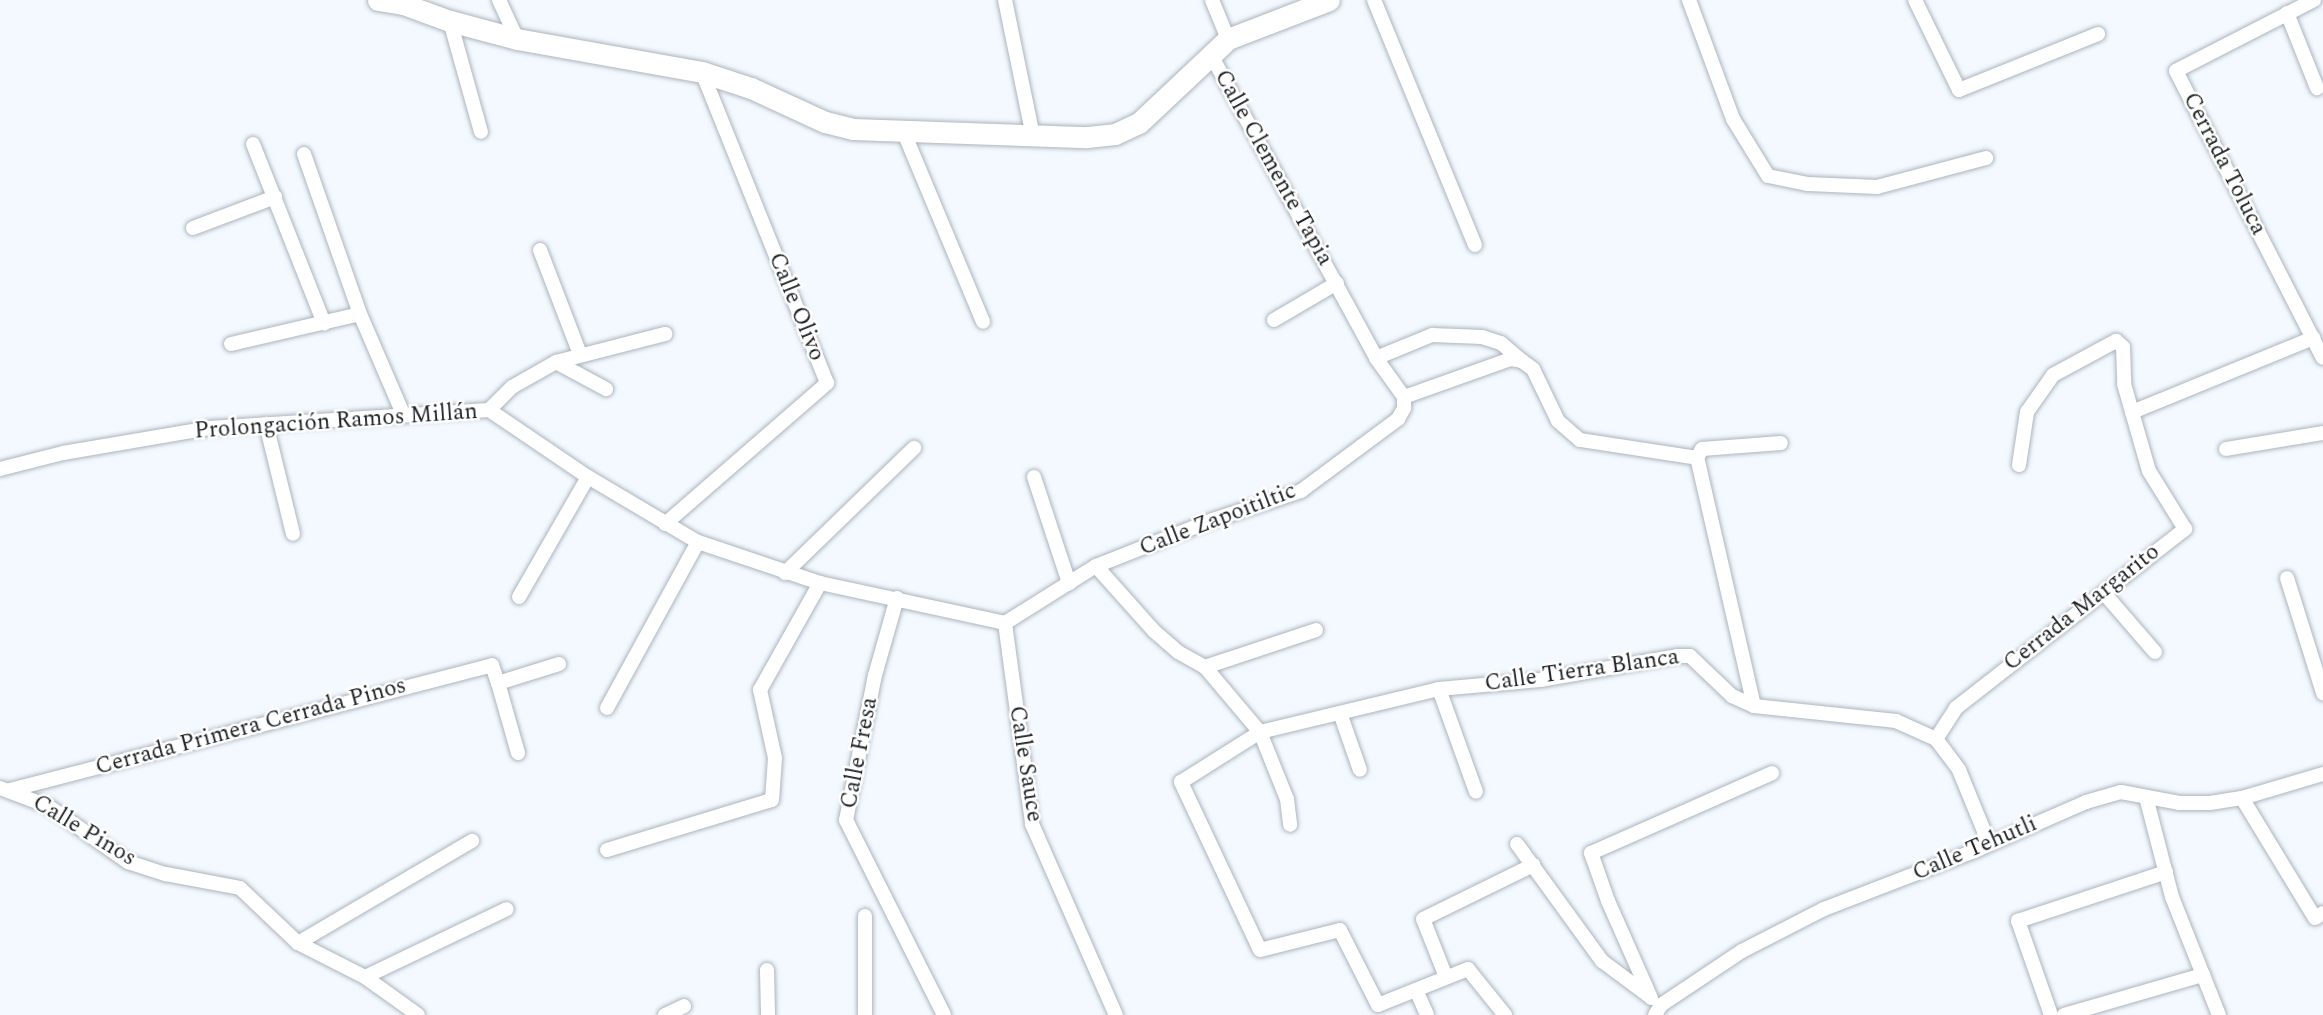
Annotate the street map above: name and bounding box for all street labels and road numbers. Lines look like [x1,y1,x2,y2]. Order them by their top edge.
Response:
street label: Calle Clemente Tapia [1208,65,1338,271]
street label: Cerrada Toluca [2176,88,2272,240]
street label: Calle Olivo [762,249,830,365]
street label: Prolongación Ramos Millán [193,398,479,446]
street label: Calle Zapoitiltic [1136,477,1300,563]
street label: Cerrada Margarito [1999,539,2165,677]
street label: Calle Tierra Blanca [1483,644,1681,698]
street label: Cerrada Primera Cerrada Pinos [93,672,409,782]
street label: Calle Fresa [836,695,884,811]
street label: Calle Sauce [1002,704,1048,824]
street label: Calle Pinos [27,789,141,873]
street label: Calle Tehutli [1909,810,2041,888]

